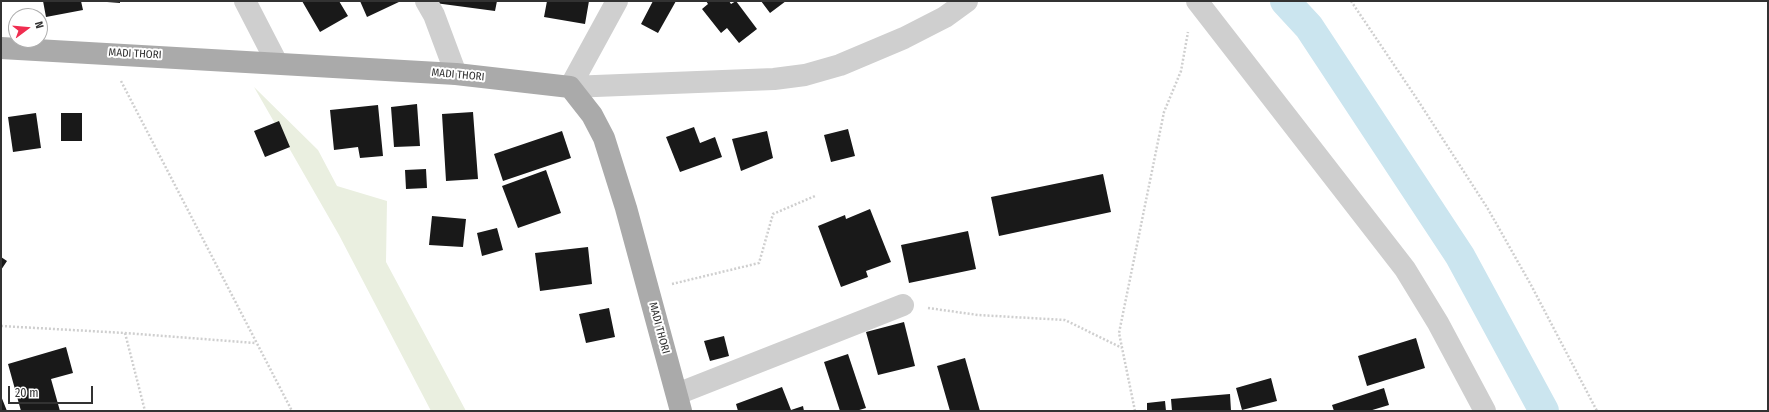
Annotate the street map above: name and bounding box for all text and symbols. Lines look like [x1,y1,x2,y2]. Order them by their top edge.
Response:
north arrow [8,8,48,48]
text: N [32,20,46,30]
street label: MADI THORI [108,46,162,62]
street label: MADI THORI [431,66,485,84]
street label: MADI THORI [646,301,672,355]
scale bar [10,378,95,404]
text: 20 m [15,386,39,400]

